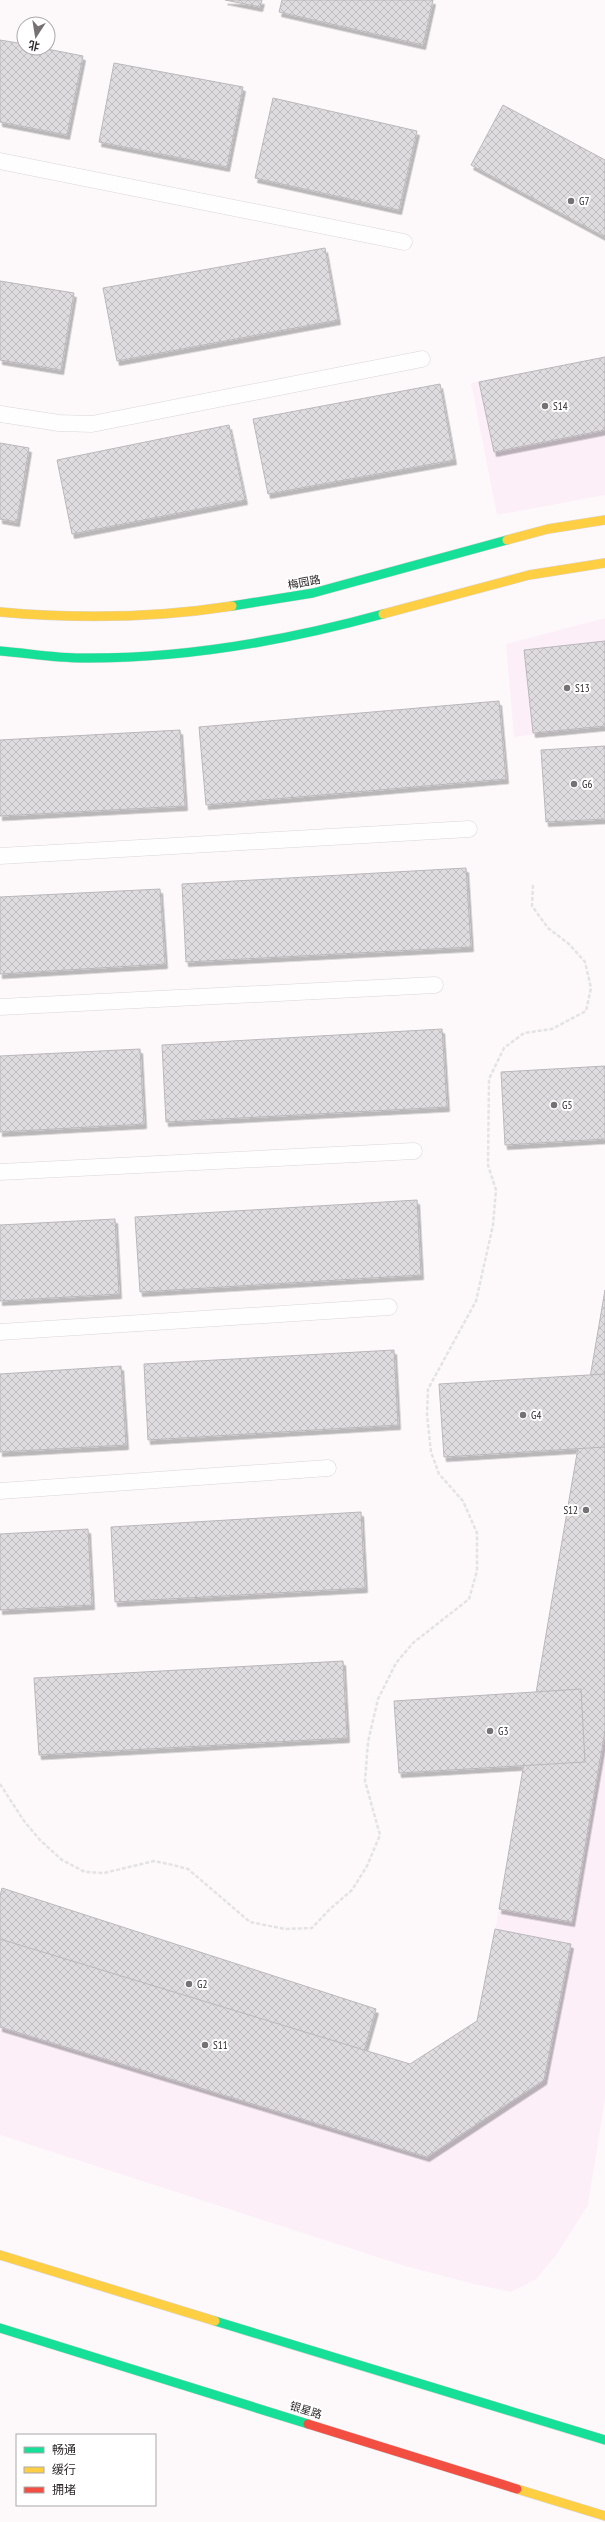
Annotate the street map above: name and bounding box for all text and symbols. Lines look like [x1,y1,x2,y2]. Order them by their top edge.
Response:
north arrow [16,16,56,56]
text: 北 [27,38,41,54]
place label: G7 [579,194,589,208]
marker: G7 [566,196,576,206]
place label: S14 [553,399,568,413]
marker: S14 [540,401,550,411]
street label: 梅园路 [286,572,322,592]
place label: S13 [575,681,590,695]
marker: S13 [562,683,572,693]
place label: G6 [582,777,592,791]
marker: G6 [569,779,579,789]
place label: G5 [562,1098,572,1112]
marker: G5 [549,1100,559,1110]
place label: G4 [531,1408,541,1422]
marker: G4 [518,1410,528,1420]
place label: S12 [563,1503,578,1517]
marker: S12 [581,1505,591,1515]
place label: G3 [498,1724,508,1738]
marker: G3 [485,1726,495,1736]
place label: G2 [197,1977,207,1991]
marker: G2 [184,1979,194,1989]
place label: S11 [213,2038,228,2052]
marker: S11 [200,2040,210,2050]
street label: 银星路 [288,2398,324,2422]
legend [16,2434,156,2506]
text: 畅通 [52,2442,76,2457]
text: 缓行 [52,2462,76,2477]
text: 拥堵 [52,2482,76,2497]

